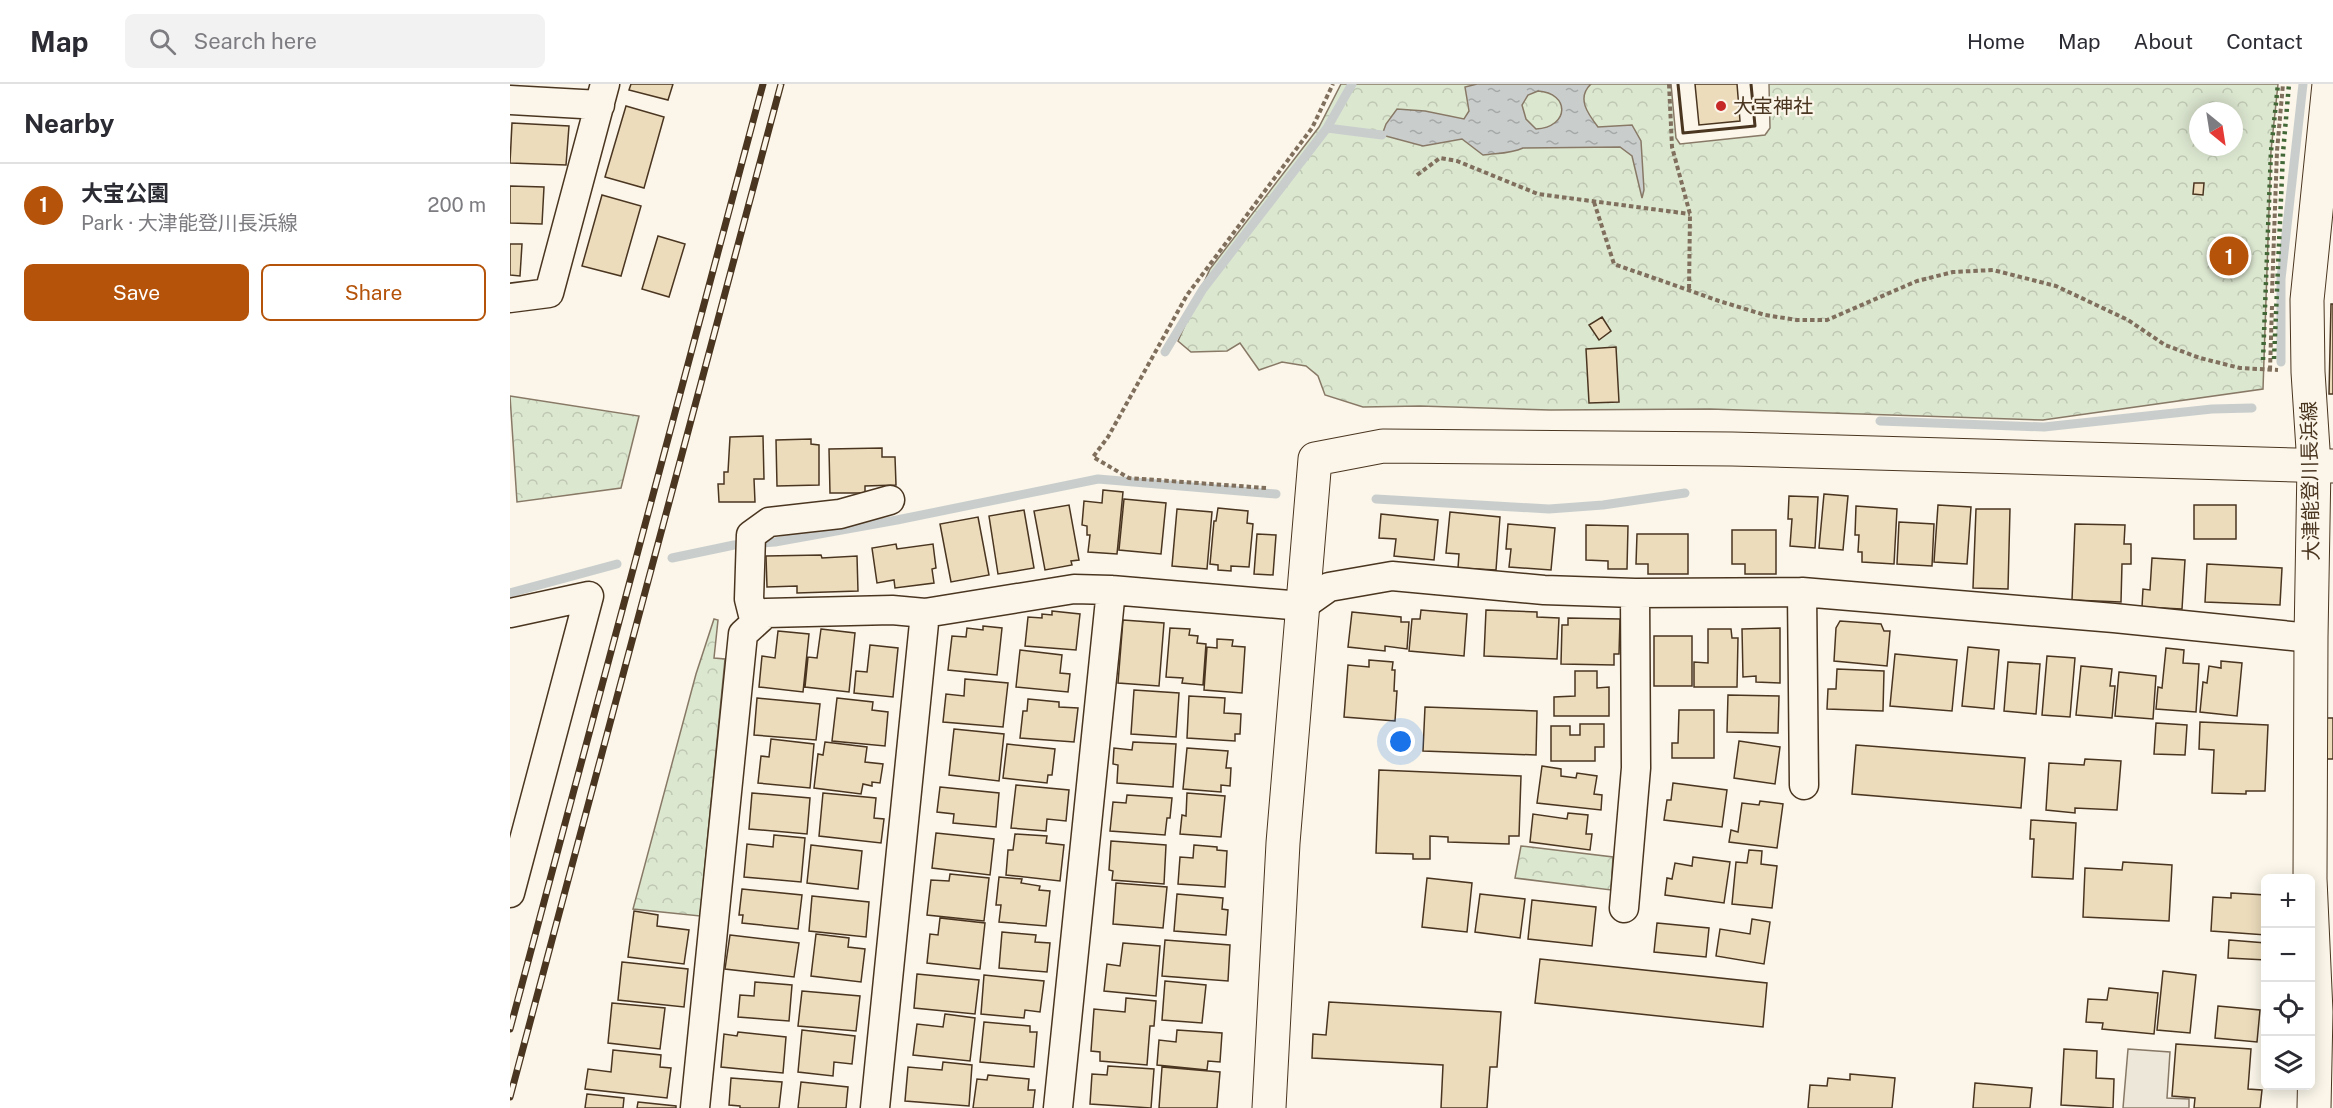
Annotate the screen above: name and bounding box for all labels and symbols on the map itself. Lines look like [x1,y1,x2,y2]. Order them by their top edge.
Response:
place label: 大宝神社 [1733,94,1813,118]
marker: 大宝神社 [1714,99,1728,113]
north arrow [2189,102,2243,156]
pin: 1 [2210,234,2248,279]
street label: 大津能登川長浜線 [2297,401,2323,561]
your location [1386,727,1415,756]

